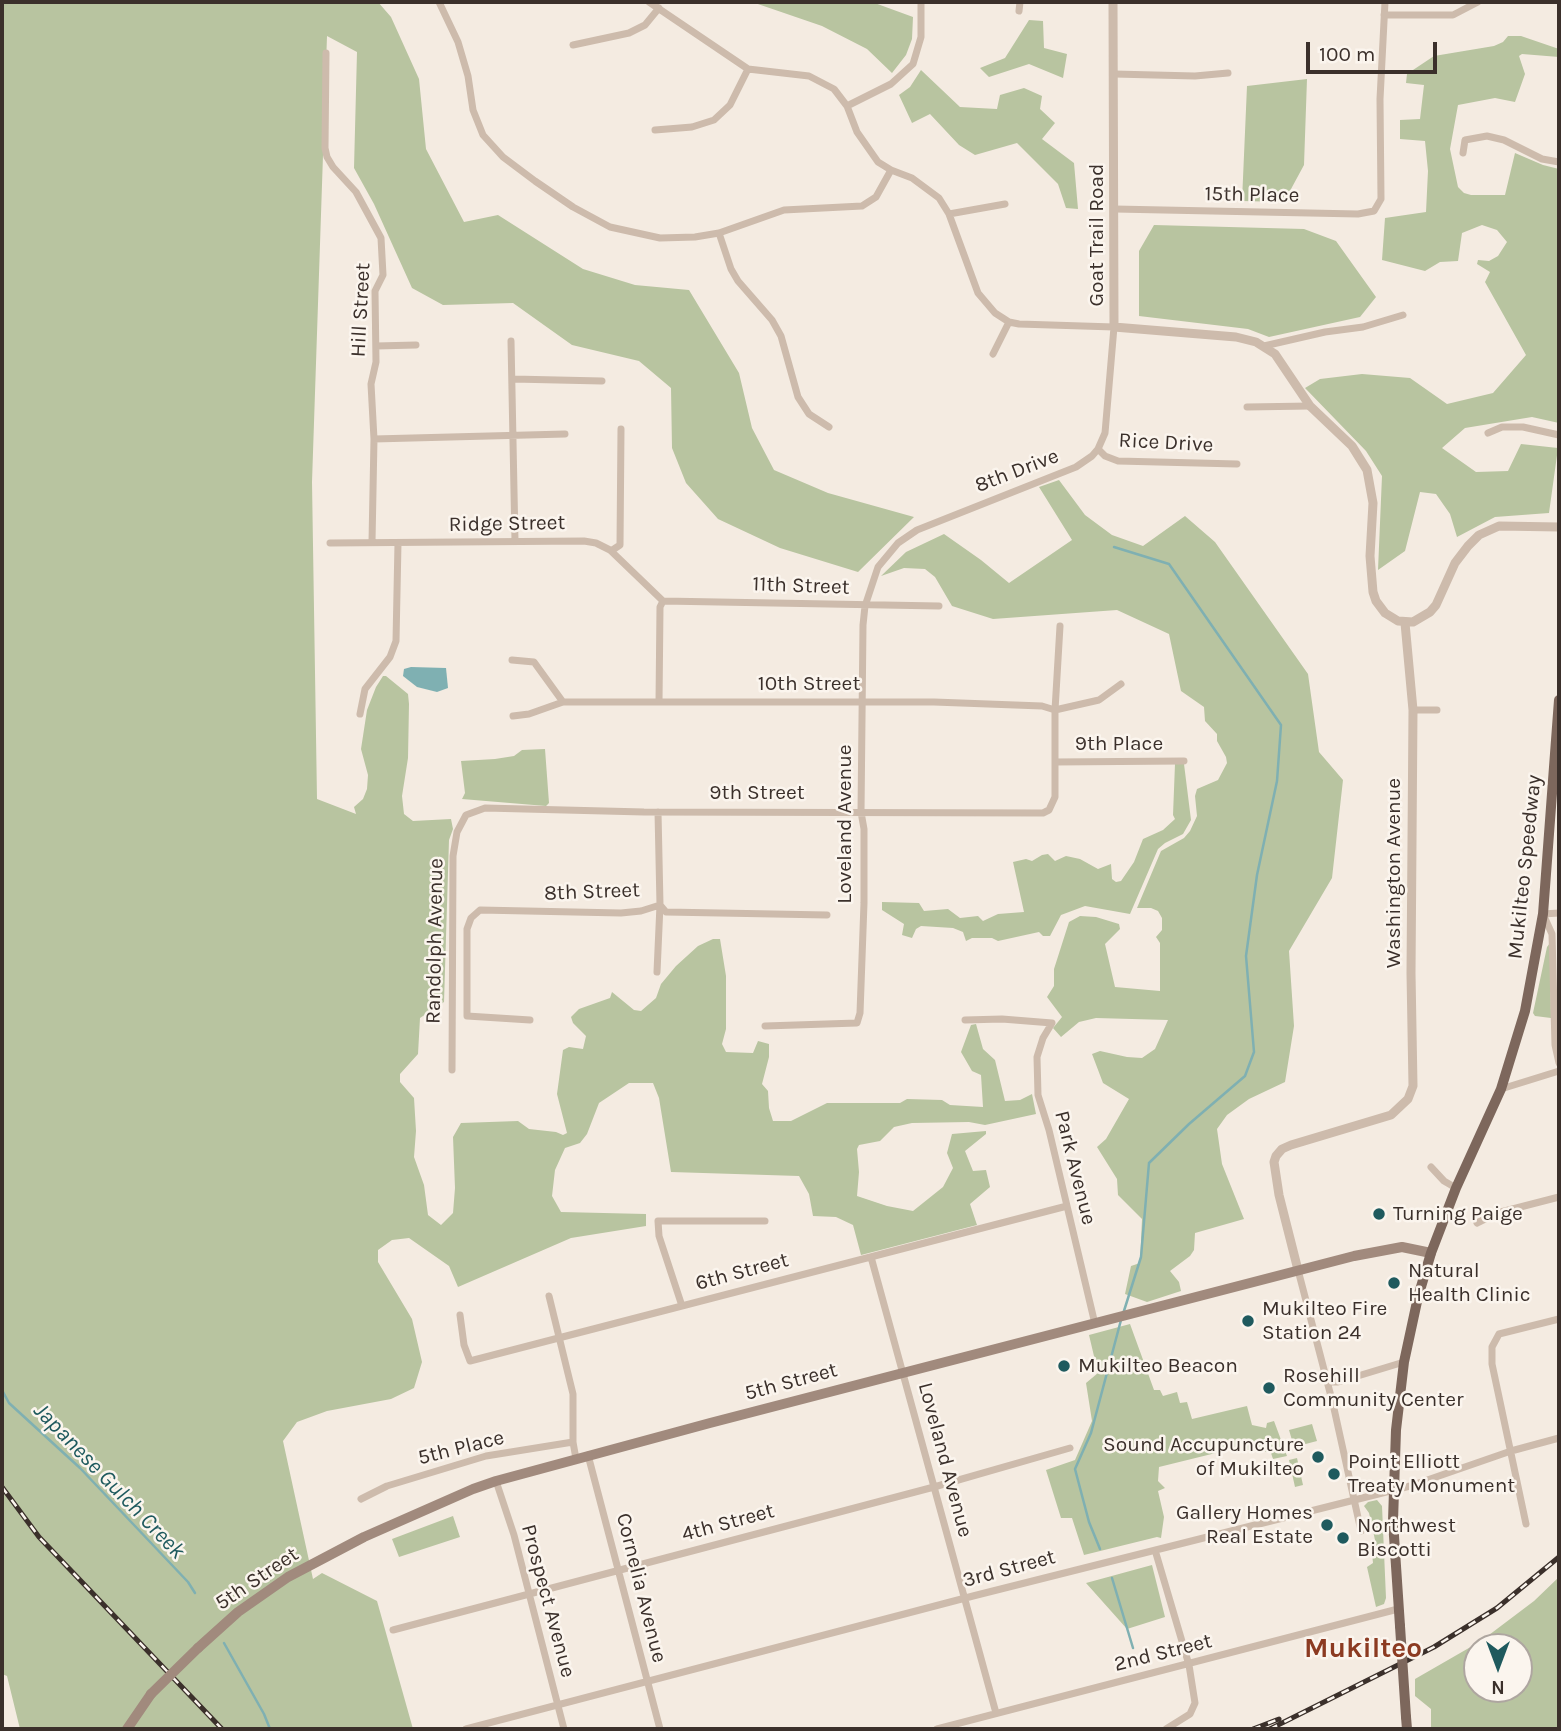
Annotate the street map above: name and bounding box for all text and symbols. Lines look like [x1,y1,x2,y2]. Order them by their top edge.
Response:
scale bar [1309,28,1440,72]
text: 100 m [1319,42,1376,66]
street label: Goat Trail Road [1084,163,1110,307]
street label: 15th Place [1204,182,1300,208]
street label: Hill Street [346,262,376,358]
street label: Rice Drive [1118,428,1214,458]
street label: 8th Drive [972,444,1062,498]
street label: Ridge Street [448,510,566,538]
street label: 11th Street [752,572,850,600]
street label: 10th Street [758,671,860,697]
street label: 9th Place [1075,731,1163,757]
street label: Loveland Avenue [832,744,858,904]
street label: Mukilteo Speedway [1503,774,1547,960]
street label: Washington Avenue [1381,778,1407,968]
street label: 9th Street [709,780,805,806]
street label: Randolph Avenue [421,858,449,1024]
street label: 8th Street [544,878,640,906]
street label: Park Avenue [1049,1108,1101,1228]
place label: Turning Paige [1393,1201,1523,1227]
marker: Turning Paige [1371,1206,1387,1222]
street label: 6th Street [693,1248,791,1296]
place label: Natural Health Clinic [1408,1258,1531,1308]
marker: Natural Health Clinic [1386,1275,1402,1291]
place label: Mukilteo Fire Station 24 [1262,1296,1387,1346]
marker: Mukilteo Fire Station 24 [1240,1313,1256,1329]
place label: Mukilteo Beacon [1078,1353,1238,1379]
street label: 5th Street [742,1358,840,1406]
marker: Mukilteo Beacon [1056,1358,1072,1374]
place label: Rosehill Community Center [1283,1363,1464,1413]
street label: Loveland Avenue [912,1380,978,1540]
marker: Rosehill Community Center [1261,1380,1277,1396]
water label: Japanese Gulch Creek [27,1397,191,1565]
street label: 5th Place [415,1425,507,1471]
place label: Sound Accupuncture of Mukilteo [1103,1432,1304,1482]
marker: Sound Accupuncture of Mukilteo [1310,1449,1326,1465]
place label: Point Elliott Treaty Monument [1348,1449,1515,1499]
marker: Point Elliott Treaty Monument [1326,1466,1342,1482]
street label: 4th Street [679,1499,777,1547]
place label: Gallery Homes Real Estate [1176,1500,1313,1550]
street label: Cornelia Avenue [610,1511,672,1665]
place label: Northwest Biscotti [1357,1513,1456,1563]
marker: Gallery Homes Real Estate [1319,1517,1335,1533]
street label: Prospect Avenue [515,1522,581,1680]
marker: Northwest Biscotti [1335,1530,1351,1546]
street label: 5th Street [211,1542,303,1616]
street label: 3rd Street [960,1545,1058,1593]
street label: 2nd Street [1111,1629,1215,1677]
district label: Mukilteo [1304,1632,1422,1666]
north arrow [1463,1633,1533,1703]
text: N [1491,1676,1505,1698]

